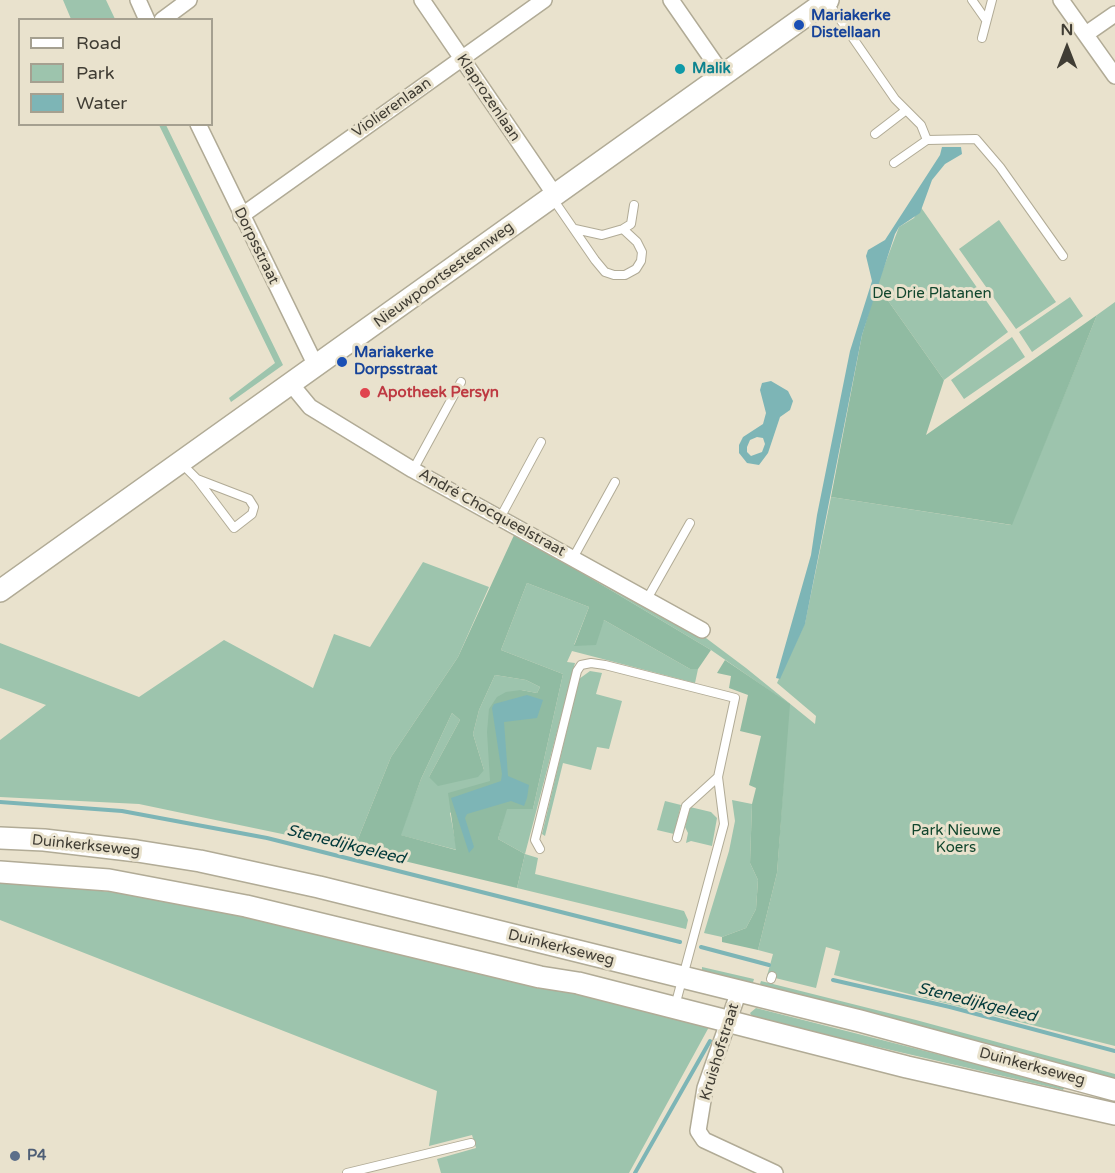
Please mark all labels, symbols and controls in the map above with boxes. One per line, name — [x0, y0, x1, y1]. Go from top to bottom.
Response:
place label: Mariakerke Distellaan — [811, 7, 891, 42]
legend — [18, 18, 213, 126]
marker: Mariakerke Distellaan — [792, 18, 806, 32]
north arrow — [1037, 18, 1097, 78]
text: N — [1061, 20, 1073, 40]
text: Road — [76, 32, 121, 54]
street label: Klaprozenlaan — [452, 51, 524, 145]
place label: Malik — [692, 60, 731, 78]
text: Park — [76, 62, 114, 84]
marker: Malik — [673, 62, 687, 76]
street label: Violierenlaan — [349, 74, 435, 142]
text: Water — [76, 92, 127, 114]
street label: Dorpsstraat — [230, 205, 282, 287]
street label: Nieuwpoortsesteenweg — [371, 218, 517, 332]
park label: De Drie Platanen — [872, 285, 992, 303]
place label: Mariakerke Dorpsstraat — [354, 344, 438, 379]
marker: Mariakerke Dorpsstraat — [335, 355, 349, 369]
place label: Apotheek Persyn — [377, 384, 499, 402]
marker: Apotheek Persyn — [358, 386, 372, 400]
street label: André Chocqueelstraat — [416, 465, 568, 561]
water label: Stenedijkgeleed — [285, 821, 407, 869]
park label: Park Nieuwe Koers — [911, 822, 1001, 857]
street label: Duinkerkseweg — [31, 831, 141, 861]
street label: Duinkerkseweg — [506, 926, 616, 970]
water label: Stenedijkgeleed — [916, 979, 1038, 1027]
street label: Kruishofstraat — [697, 1001, 743, 1103]
street label: Duinkerkseweg — [977, 1044, 1087, 1090]
place label: P4 — [27, 1147, 46, 1165]
marker: P4 — [8, 1149, 22, 1163]

